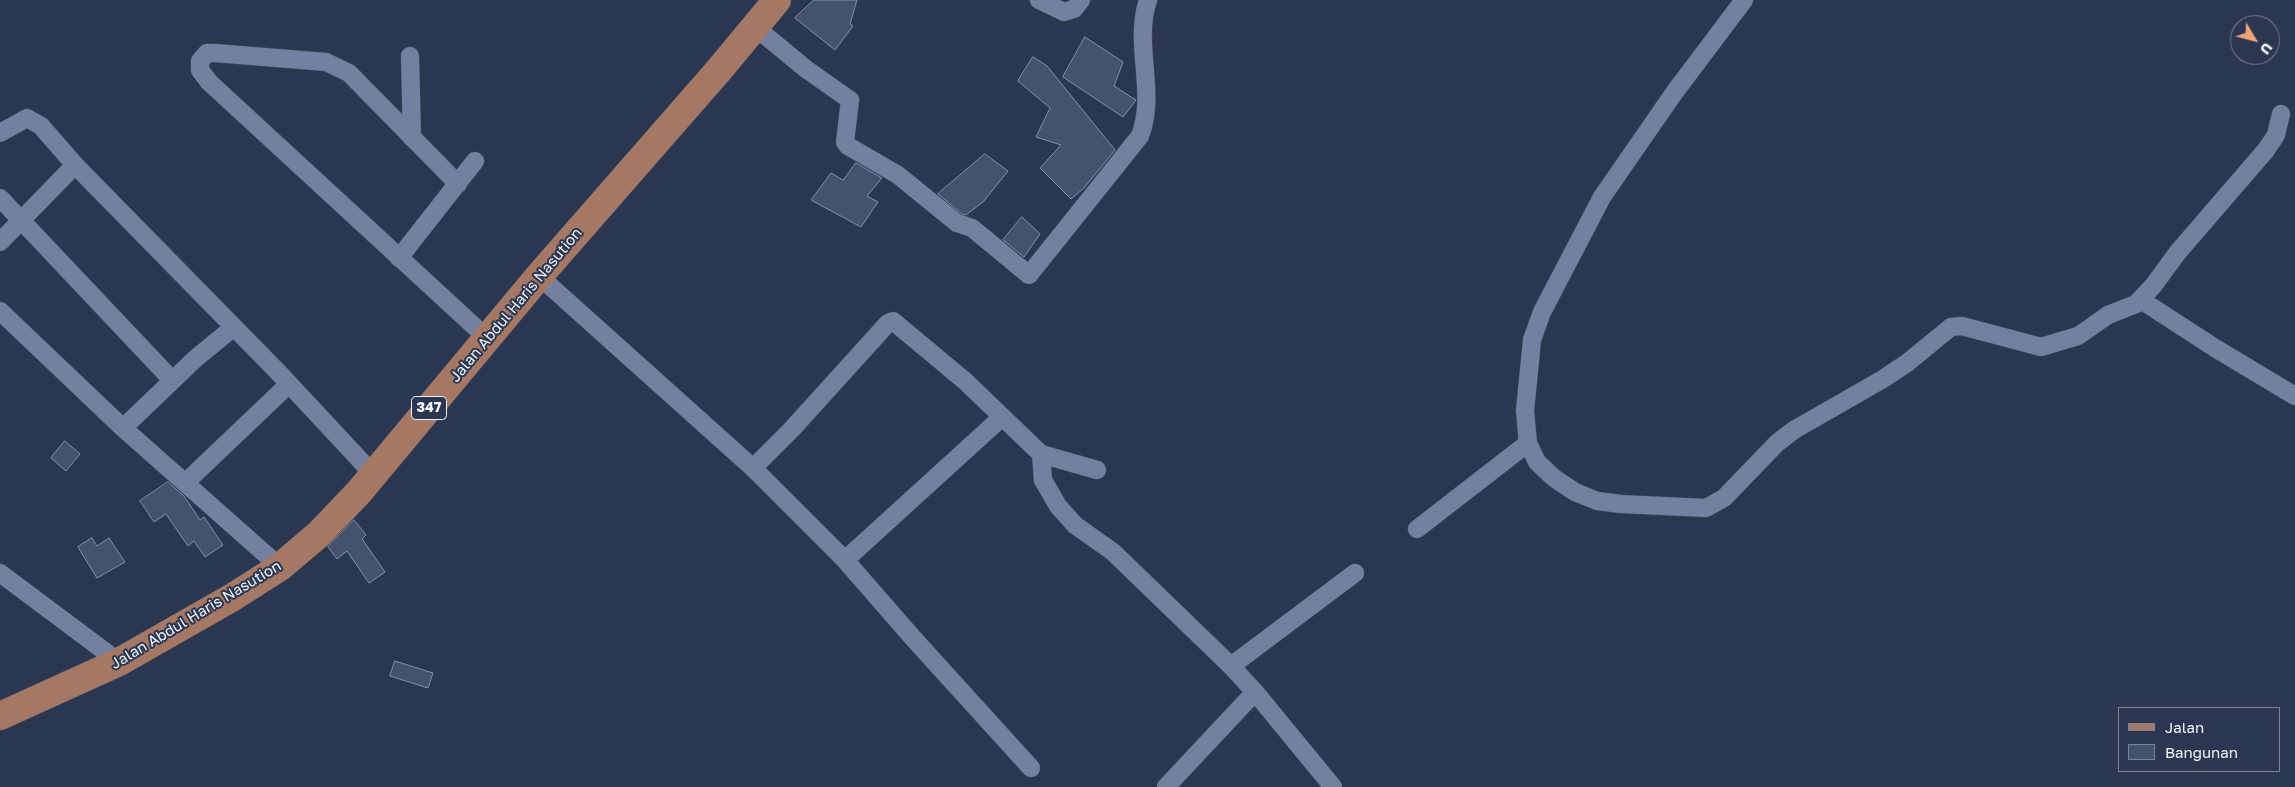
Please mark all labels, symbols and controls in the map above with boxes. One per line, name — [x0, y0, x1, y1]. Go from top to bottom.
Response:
north arrow — [2230, 15, 2280, 65]
text: U — [2257, 40, 2276, 58]
street label: Jalan Abdul Haris Nasution — [446, 224, 586, 386]
road number: 347 — [412, 396, 446, 419]
street label: Jalan Abdul Haris Nasution — [107, 557, 285, 673]
legend — [2118, 707, 2280, 772]
text: Jalan — [2165, 718, 2204, 736]
text: Bangunan — [2165, 743, 2238, 761]

